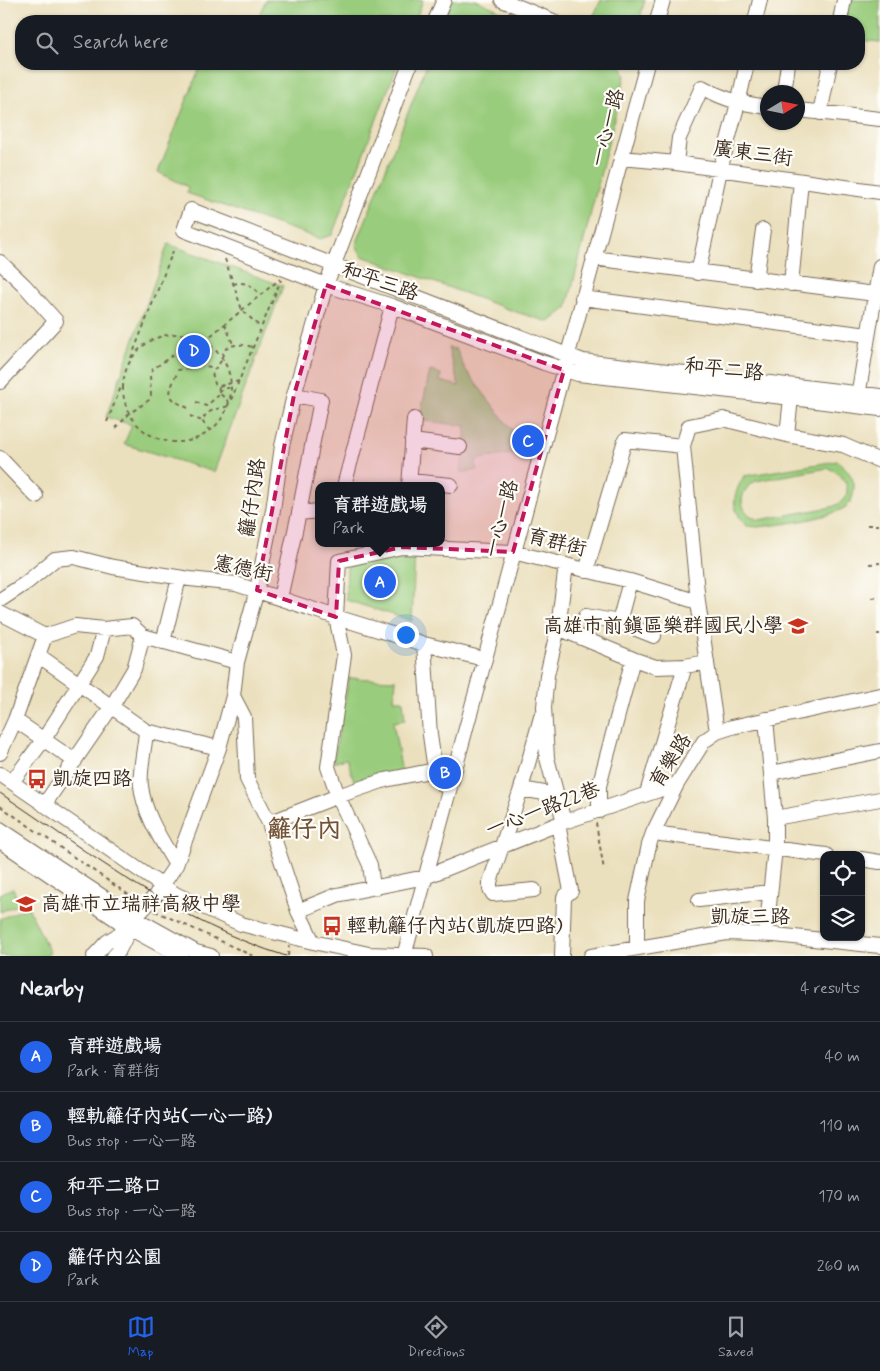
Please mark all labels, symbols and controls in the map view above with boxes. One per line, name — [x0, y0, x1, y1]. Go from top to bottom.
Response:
search box — [15, 15, 865, 70]
icon: search — [33, 29, 61, 57]
text: Search here — [73, 30, 169, 55]
street label: 一心一路 — [585, 85, 632, 170]
north arrow — [760, 85, 805, 130]
street label: 廣東三街 — [712, 135, 794, 173]
street label: 和平三路 — [338, 256, 423, 308]
pin: D — [178, 332, 210, 370]
street label: 和平二路 — [683, 352, 766, 388]
pin: C — [512, 422, 544, 460]
street label: 籬仔內路 — [233, 455, 273, 540]
street label: 一心一路 — [479, 476, 526, 561]
popup — [315, 482, 445, 547]
text: 育群遊戲場 — [332, 493, 428, 518]
text: Park — [332, 518, 364, 539]
street label: 育群街 — [525, 523, 589, 563]
street label: 憲德街 — [211, 550, 275, 588]
pin: A — [364, 563, 396, 601]
place label: 高雄市前鎮區樂群國民小學 — [543, 613, 783, 640]
school or university icon: 高雄市前鎮區樂群國民小學 — [787, 615, 809, 637]
your location — [393, 622, 419, 648]
street label: 育樂路 — [644, 728, 699, 794]
pin: B — [429, 754, 461, 792]
place label: 凱旋四路 — [52, 766, 133, 793]
bus stop icon: 凱旋四路 — [26, 768, 48, 790]
street label: 一心一路22巷 — [482, 775, 605, 844]
district label: 籬仔內 — [266, 814, 342, 847]
map controls — [820, 851, 865, 941]
button: locate — [820, 851, 865, 896]
place label: 高雄市立瑞祥高級中學 — [41, 891, 241, 918]
school or university icon: 高雄市立瑞祥高級中學 — [15, 893, 37, 915]
button: layers — [820, 896, 865, 941]
street label: 凱旋三路 — [710, 904, 791, 931]
place label: 輕軌籬仔內站(凱旋四路) — [347, 913, 563, 940]
bus stop icon: 輕軌籬仔內站(凱旋四路) — [321, 915, 343, 937]
text: Nearby — [20, 975, 84, 1003]
text: 4 results — [800, 978, 860, 999]
text: 育群遊戲場 — [67, 1034, 162, 1059]
text: A — [31, 1046, 41, 1067]
text: 40 m — [824, 1046, 860, 1067]
text: Park · 育群街 — [67, 1061, 159, 1082]
text: 輕軌籬仔內站(一心一路) — [67, 1104, 272, 1129]
text: B — [31, 1116, 41, 1137]
text: 110 m — [819, 1116, 860, 1137]
text: Bus stop · 一心一路 — [67, 1131, 196, 1152]
text: 和平二路口 — [67, 1174, 162, 1199]
text: C — [30, 1186, 42, 1207]
text: 170 m — [818, 1186, 860, 1207]
text: Bus stop · 一心一路 — [67, 1201, 196, 1222]
text: 籬仔內公園 — [67, 1245, 162, 1270]
text: D — [30, 1256, 42, 1277]
text: 260 m — [817, 1256, 860, 1277]
text: Park — [67, 1270, 99, 1291]
tab: Map — [127, 1313, 155, 1361]
tab: Directions — [408, 1313, 465, 1361]
tab: Saved — [718, 1313, 753, 1361]

